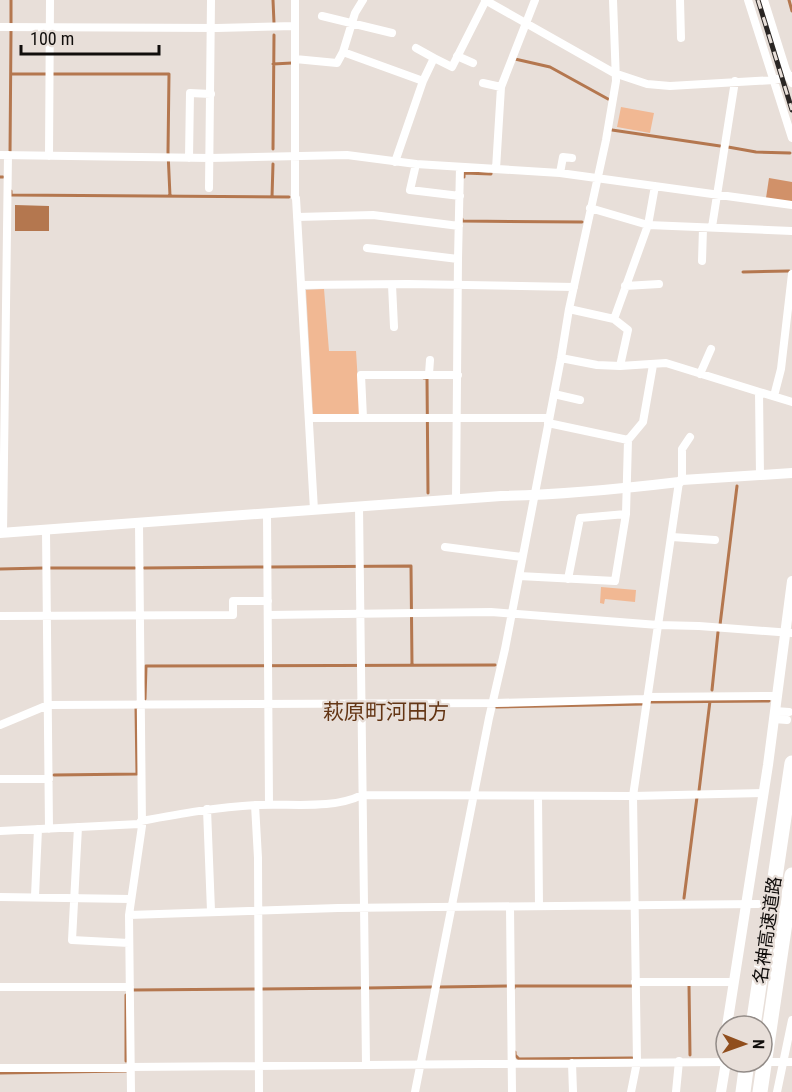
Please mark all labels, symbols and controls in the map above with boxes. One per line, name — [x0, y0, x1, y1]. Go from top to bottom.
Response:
scale bar — [21, 18, 159, 56]
text: 100 m — [30, 28, 74, 49]
district label: 萩原町河田方 — [323, 700, 449, 724]
street label: 名神高速道路 — [749, 875, 785, 985]
north arrow — [714, 1014, 774, 1074]
text: N — [749, 1039, 768, 1049]

